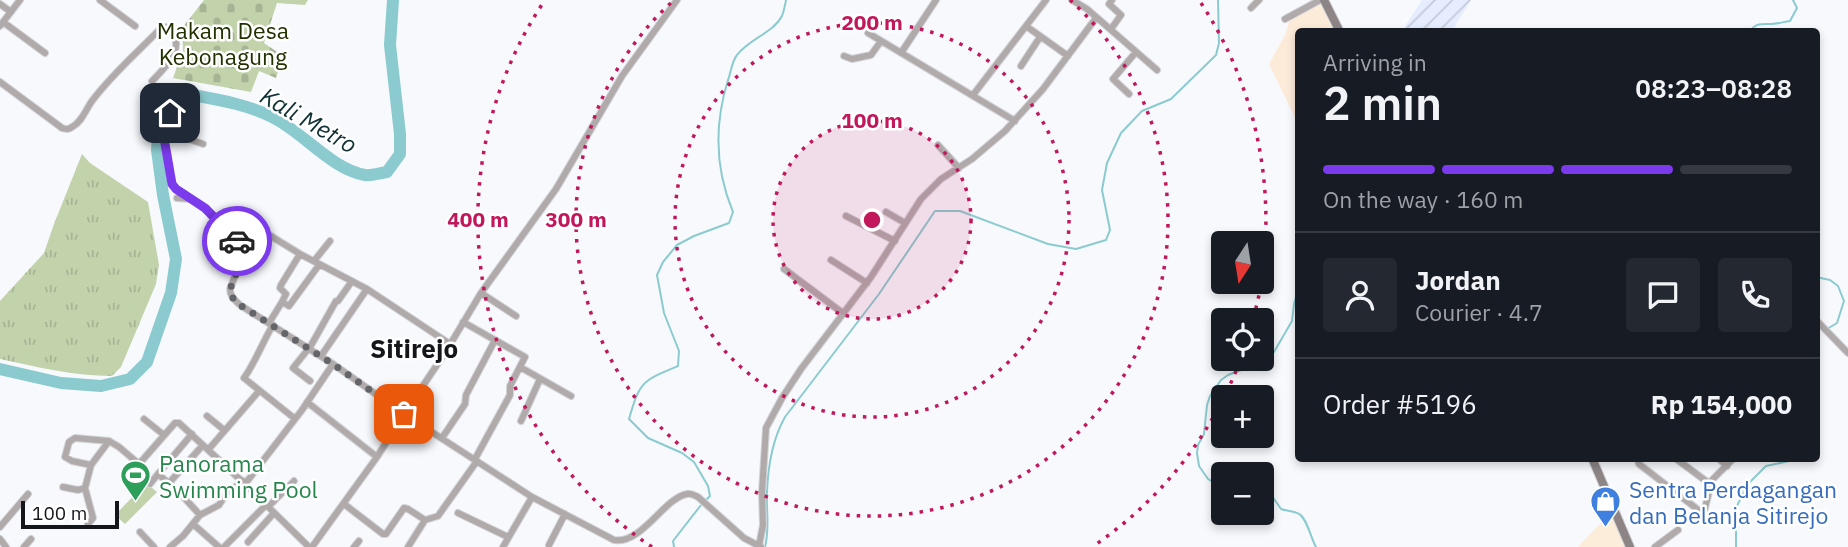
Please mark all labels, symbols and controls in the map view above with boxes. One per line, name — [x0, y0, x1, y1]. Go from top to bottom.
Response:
text: 200 m — [841, 8, 903, 36]
park label: Makam Desa Kebonagung — [157, 15, 289, 71]
text: Arriving in — [1323, 47, 1427, 77]
text: 08:23–08:28 — [1635, 71, 1792, 105]
text: 2 min — [1323, 73, 1442, 133]
water label: Kali Metro — [255, 79, 363, 161]
pin — [140, 83, 200, 143]
icon: home — [151, 94, 189, 132]
text: 100 m — [841, 106, 903, 134]
text: On the way · 160 m — [1323, 184, 1523, 214]
text: 400 m — [447, 205, 509, 233]
text: 300 m — [545, 205, 607, 233]
courier — [202, 206, 272, 276]
centre of rings — [860, 208, 884, 232]
icon: car — [218, 222, 256, 260]
north arrow — [1211, 231, 1274, 294]
map controls — [1211, 231, 1274, 525]
button: person — [1323, 258, 1397, 332]
button: chat — [1626, 258, 1700, 332]
button: phone — [1718, 258, 1792, 332]
text: Jordan — [1415, 263, 1501, 297]
text: Courier · 4.7 — [1415, 297, 1543, 327]
button: locate — [1211, 308, 1274, 371]
district label: Sitirejo — [370, 331, 458, 365]
pin — [374, 384, 434, 444]
button: + — [1211, 385, 1274, 448]
text: Order #5196 — [1323, 387, 1477, 421]
text: Rp 154,000 — [1651, 387, 1792, 421]
icon: bag — [385, 395, 423, 433]
place label: Panorama Swimming Pool — [159, 448, 318, 504]
sports icon: Panorama Swimming Pool — [119, 459, 153, 503]
button: − — [1211, 462, 1274, 525]
place label: Sentra Perdagangan dan Belanja Sitirejo — [1629, 474, 1837, 530]
shop icon: Sentra Perdagangan dan Belanja Sitirejo — [1589, 485, 1623, 529]
scale bar — [21, 498, 119, 530]
text: 100 m — [32, 501, 87, 525]

